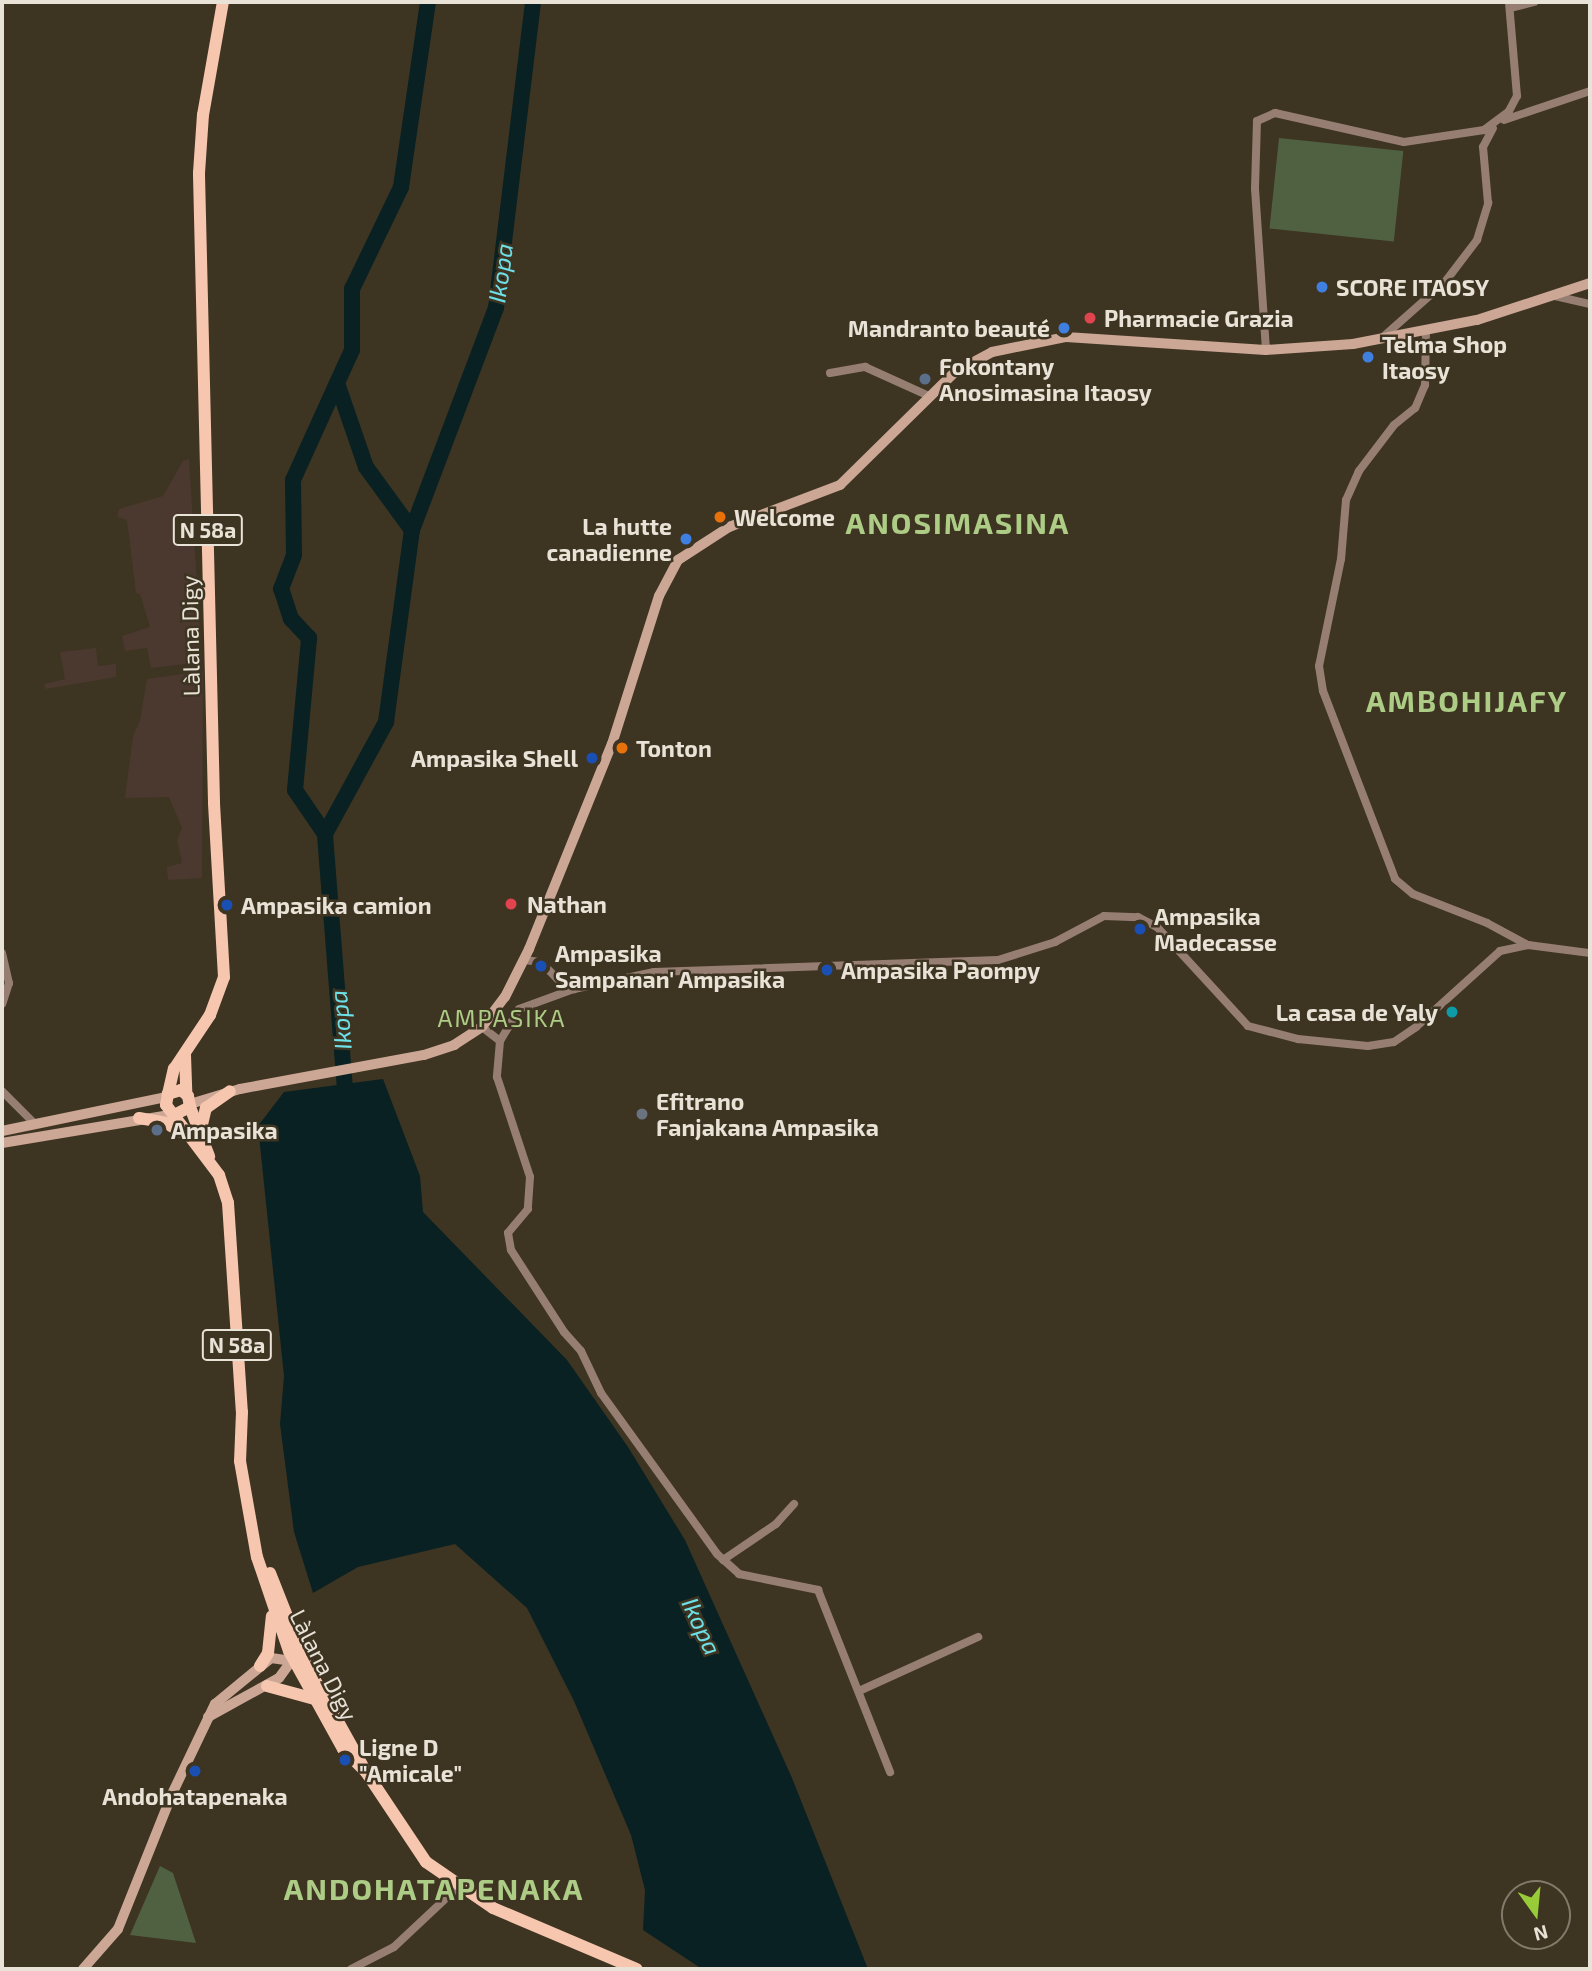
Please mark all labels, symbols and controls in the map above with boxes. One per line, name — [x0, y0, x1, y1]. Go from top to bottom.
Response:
water label: Ikopa — [482, 241, 518, 305]
place label: SCORE ITAOSY — [1336, 273, 1489, 301]
marker: SCORE ITAOSY — [1314, 279, 1330, 295]
place label: Pharmacie Grazia — [1104, 304, 1294, 332]
marker: Pharmacie Grazia — [1082, 310, 1098, 326]
place label: Mandranto beauté — [848, 314, 1050, 342]
marker: Mandranto beauté — [1056, 320, 1072, 336]
place label: Telma Shop Itaosy — [1382, 330, 1507, 384]
marker: Telma Shop Itaosy — [1360, 349, 1376, 365]
place label: Fokontany Anosimasina Itaosy — [939, 352, 1152, 406]
marker: Fokontany Anosimasina Itaosy — [917, 371, 933, 387]
place label: Welcome — [734, 503, 835, 531]
district label: ANOSIMASINA — [847, 504, 1069, 540]
marker: Welcome — [712, 509, 728, 525]
road number: N 58a — [171, 512, 245, 548]
place label: La hutte canadienne — [547, 512, 672, 566]
marker: La hutte canadienne — [678, 531, 694, 547]
street label: Làlana Digy — [175, 575, 205, 697]
district label: AMBOHIJAFY — [1367, 682, 1567, 718]
place label: Tonton — [636, 734, 712, 762]
marker: Tonton — [614, 740, 630, 756]
place label: Ampasika Shell — [411, 744, 578, 772]
marker: Ampasika Shell — [584, 750, 600, 766]
place label: Nathan — [527, 890, 607, 918]
place label: Ampasika camion — [241, 891, 432, 919]
marker: Nathan — [501, 894, 521, 914]
marker: Ampasika camion — [219, 897, 235, 913]
place label: Ampasika Madecasse — [1154, 902, 1277, 956]
marker: Ampasika Madecasse — [1132, 921, 1148, 937]
place label: Ampasika Sampanan' Ampasika — [555, 939, 786, 993]
place label: Ampasika Paompy — [841, 956, 1040, 984]
marker: Ampasika Sampanan' Ampasika — [533, 958, 549, 974]
marker: Ampasika Paompy — [819, 962, 835, 978]
water label: Ikopa — [323, 989, 357, 1051]
place label: La casa de Yaly — [1275, 998, 1438, 1026]
district label: AMPASIKA — [438, 1004, 566, 1032]
marker: La casa de Yaly — [1444, 1004, 1460, 1020]
place label: Efitrano Fanjakana Ampasika — [656, 1087, 879, 1141]
marker: Efitrano Fanjakana Ampasika — [634, 1106, 650, 1122]
place label: Ampasika — [171, 1116, 278, 1144]
marker: Ampasika — [149, 1122, 165, 1138]
road number: N 58a — [200, 1328, 274, 1362]
water label: Ikopa — [676, 1593, 728, 1659]
street label: Làlana Digy — [284, 1605, 364, 1725]
place label: Ligne D "Amicale" — [359, 1733, 462, 1787]
marker: Ligne D "Amicale" — [337, 1752, 353, 1768]
marker: Andohatapenaka — [187, 1763, 203, 1779]
place label: Andohatapenaka — [102, 1782, 288, 1810]
district label: ANDOHATAPENAKA — [285, 1870, 583, 1906]
north arrow — [1501, 1880, 1571, 1950]
text: N — [1531, 1921, 1551, 1947]

